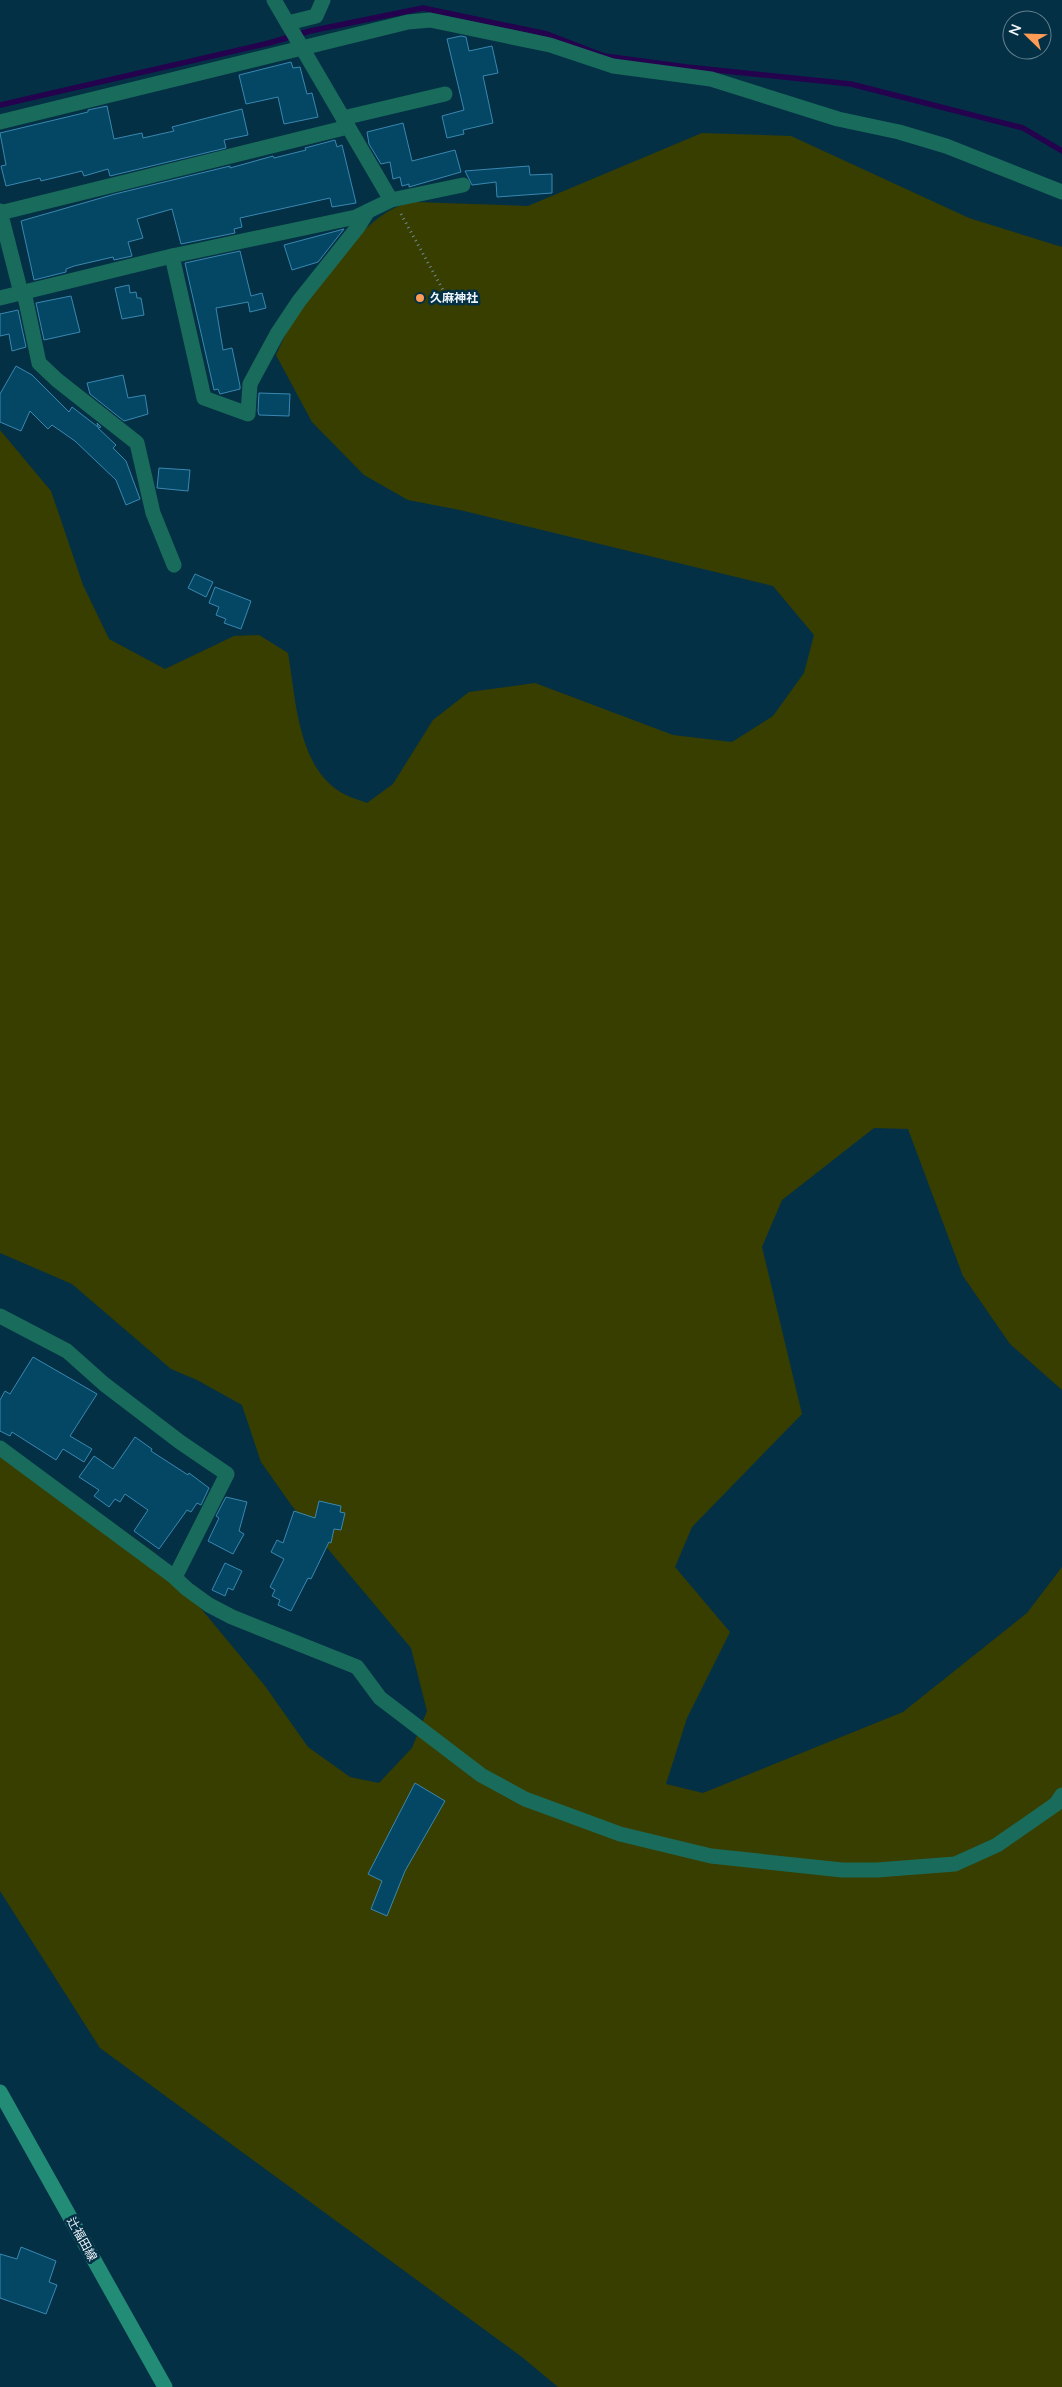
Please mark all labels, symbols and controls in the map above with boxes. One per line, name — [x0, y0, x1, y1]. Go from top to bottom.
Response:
north arrow — [1002, 10, 1052, 60]
text: N — [1005, 21, 1025, 38]
place label: 久麻神社 — [430, 290, 478, 305]
marker: 久麻神社 — [414, 292, 426, 304]
street label: 辻福田線 — [64, 2214, 101, 2263]

